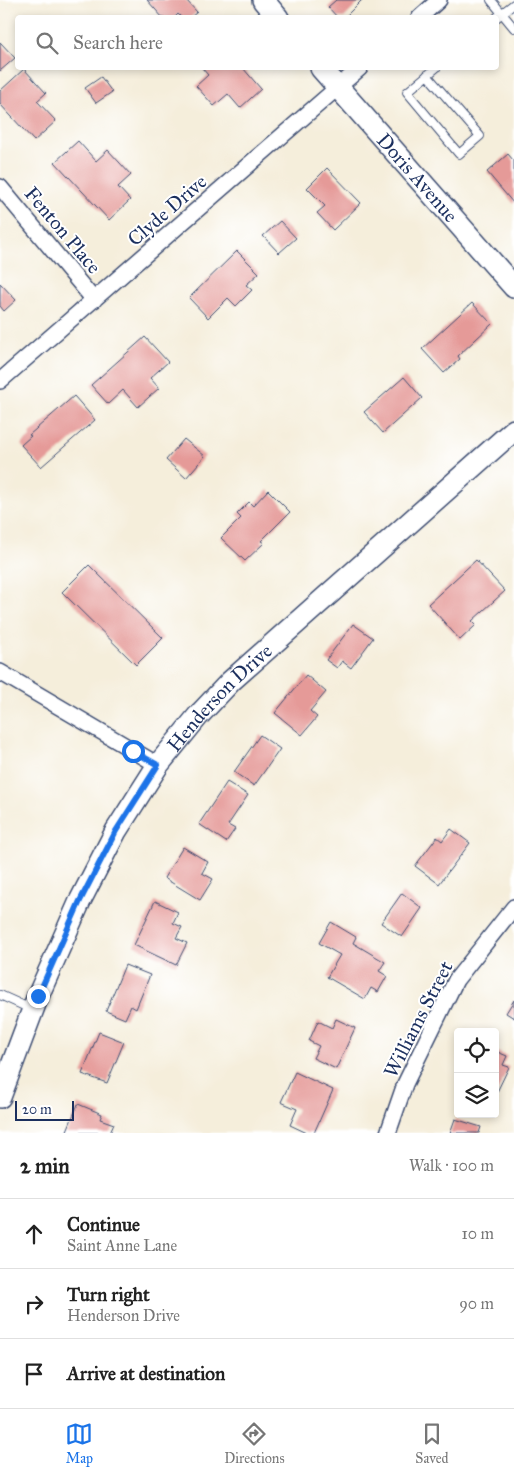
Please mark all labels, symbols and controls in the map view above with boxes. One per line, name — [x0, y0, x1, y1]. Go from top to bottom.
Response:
search box — [15, 15, 499, 70]
icon: search — [33, 29, 61, 57]
text: Search here — [73, 31, 163, 54]
street label: Doris Avenue — [372, 128, 463, 227]
street label: Clyde Drive — [123, 169, 211, 251]
street label: Fenton Place — [20, 182, 106, 278]
street label: Henderson Drive — [162, 639, 277, 757]
route start — [122, 740, 145, 763]
street label: Williams Street — [378, 957, 458, 1081]
route end — [27, 985, 50, 1008]
map controls — [454, 1028, 499, 1118]
button: locate — [454, 1028, 499, 1073]
button: layers — [454, 1073, 499, 1118]
scale bar — [15, 1098, 74, 1121]
text: 20 m — [22, 1101, 52, 1118]
text: 2 min — [20, 1153, 70, 1179]
text: Walk · 100 m — [409, 1156, 494, 1175]
text: Continue — [67, 1213, 140, 1236]
icon: ahead — [20, 1220, 48, 1248]
text: 10 m — [462, 1224, 494, 1243]
text: Saint Anne Lane — [67, 1236, 177, 1255]
text: Turn right — [67, 1283, 150, 1306]
icon: right — [20, 1290, 48, 1318]
text: 90 m — [459, 1294, 494, 1313]
text: Henderson Drive — [67, 1306, 180, 1325]
icon: arrive — [20, 1360, 48, 1388]
text: Arrive at destination — [67, 1362, 225, 1385]
tab: Map — [65, 1420, 93, 1467]
tab: Directions — [224, 1420, 285, 1467]
tab: Saved — [415, 1420, 449, 1467]

